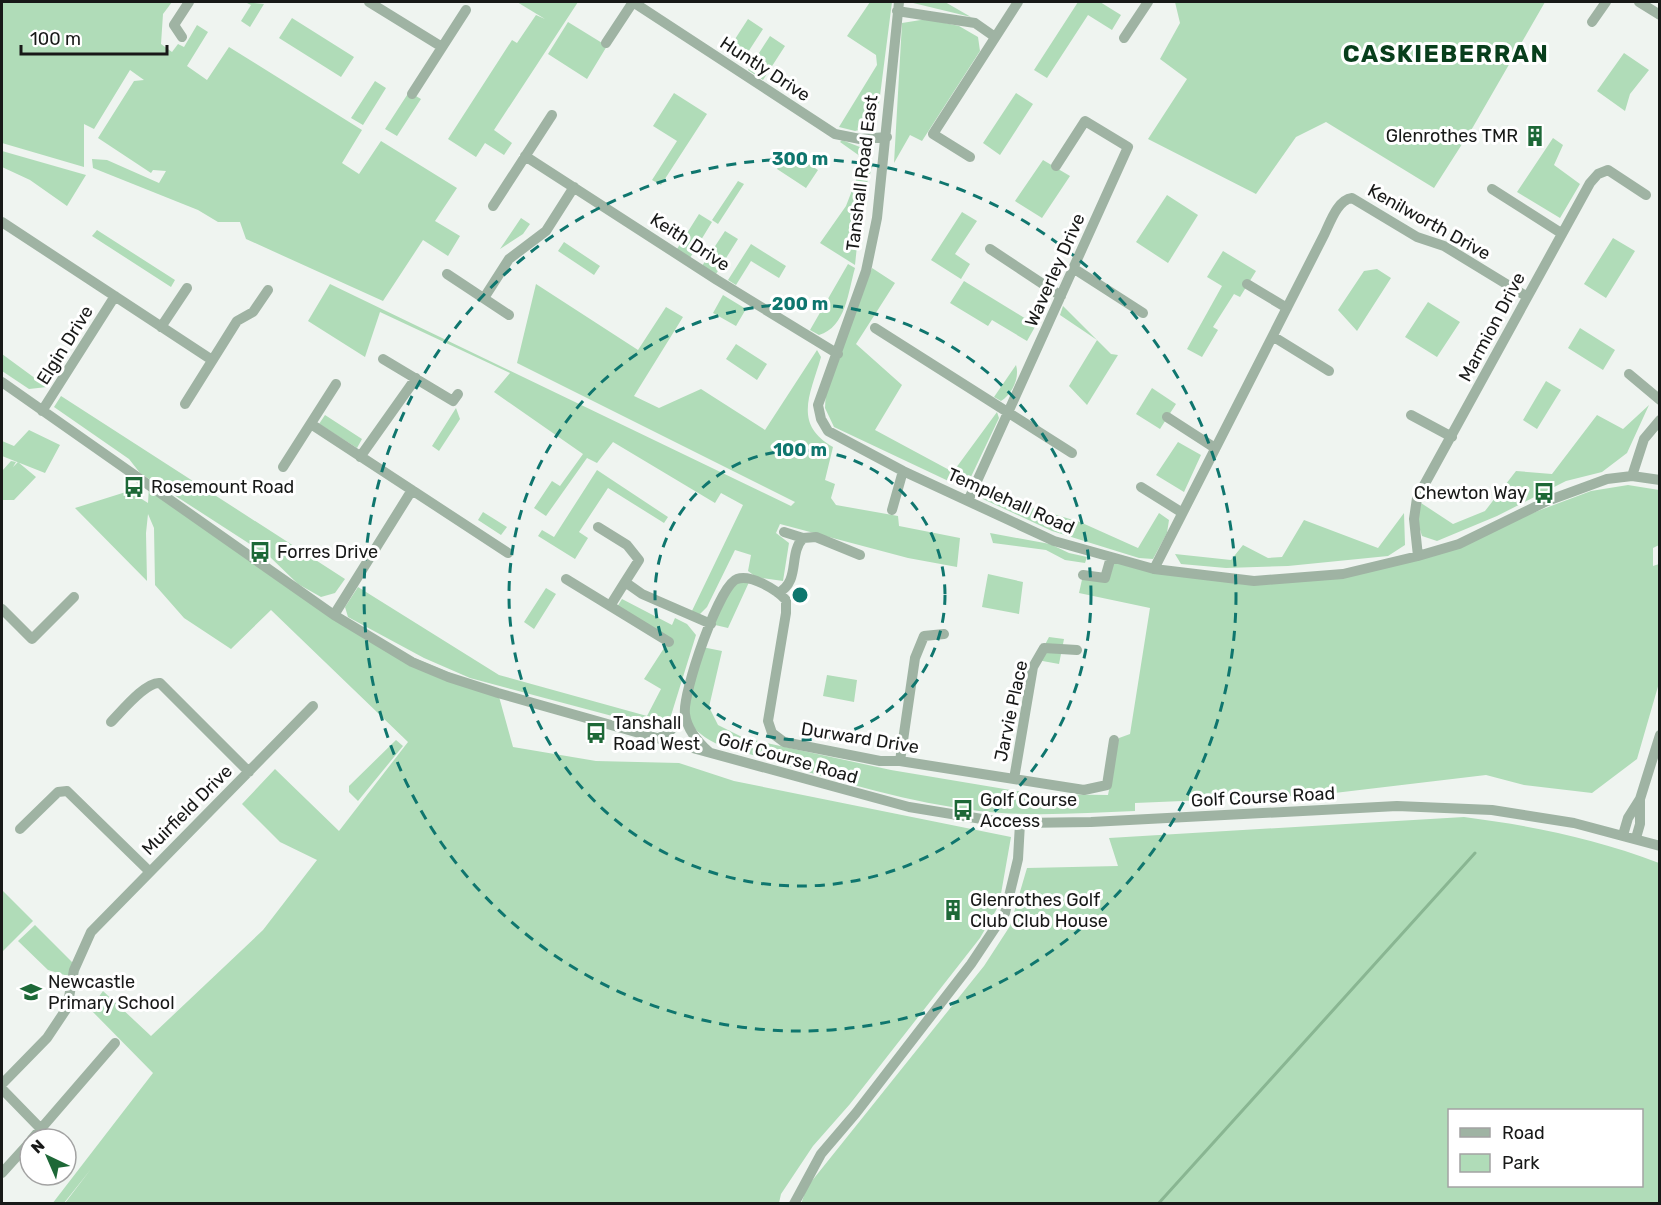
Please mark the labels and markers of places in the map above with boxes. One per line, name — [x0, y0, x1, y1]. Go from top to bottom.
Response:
building icon: Glenrothes TMR — [1523, 124, 1547, 148]
place label: Glenrothes TMR — [1386, 125, 1518, 147]
bus stop icon: Rosemount Road — [122, 475, 146, 499]
place label: Rosemount Road — [151, 476, 294, 498]
bus stop icon: Chewton Way — [1532, 481, 1556, 505]
place label: Chewton Way — [1414, 482, 1527, 504]
bus stop icon: Forres Drive — [248, 540, 272, 564]
place label: Forres Drive — [277, 541, 378, 563]
centre of rings — [790, 585, 810, 605]
place label: Tanshall Road West — [613, 712, 700, 755]
bus stop icon: Tanshall Road West — [584, 721, 608, 745]
place label: Golf Course Access — [980, 789, 1077, 832]
bus stop icon: Golf Course Access — [951, 798, 975, 822]
place label: Glenrothes Golf Club Club House — [970, 889, 1108, 932]
building icon: Glenrothes Golf Club Club House — [941, 898, 965, 922]
place label: Newcastle Primary School — [48, 971, 175, 1014]
school or university icon: Newcastle Primary School — [19, 980, 43, 1004]

